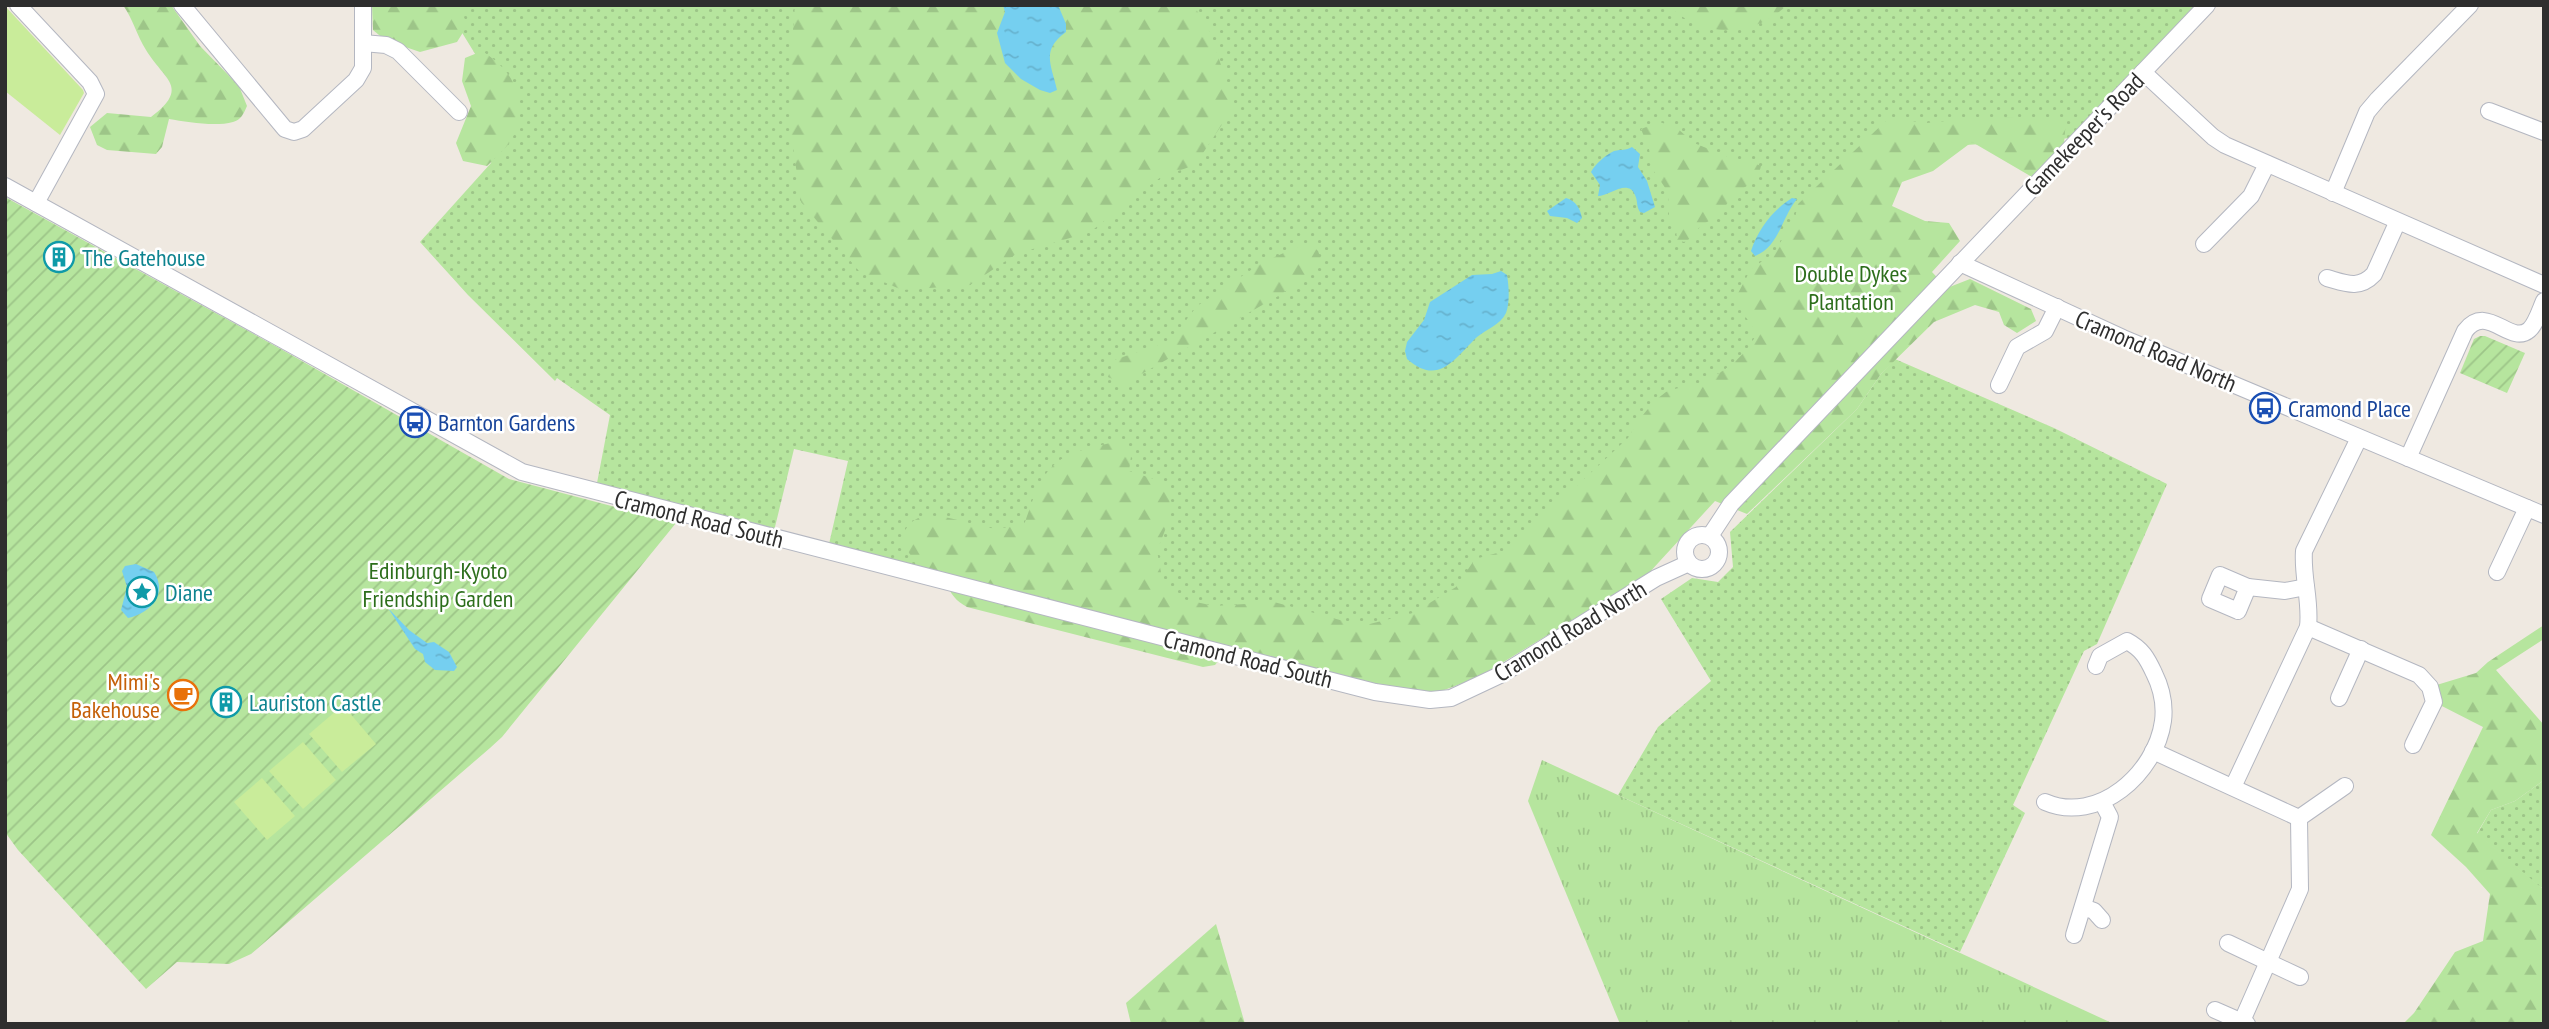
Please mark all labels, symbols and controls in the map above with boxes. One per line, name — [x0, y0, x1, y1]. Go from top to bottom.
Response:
street label: Gamekeeper's Road — [2017, 66, 2151, 202]
building icon: The Gatehouse — [42, 240, 76, 274]
place label: The Gatehouse — [82, 242, 205, 273]
park label: Double Dykes Plantation — [1795, 258, 1907, 317]
street label: Cramond Road North — [2071, 303, 2241, 399]
bus stop icon: Cramond Place — [2248, 391, 2282, 425]
place label: Cramond Place — [2288, 393, 2411, 424]
bus stop icon: Barnton Gardens — [398, 405, 432, 439]
place label: Barnton Gardens — [438, 407, 575, 438]
street label: Cramond Road South — [611, 483, 787, 555]
park label: Edinburgh-Kyoto Friendship Garden — [363, 555, 513, 614]
street label: Cramond Road North — [1488, 573, 1652, 689]
place icon: Diane — [125, 575, 159, 609]
place label: Diane — [165, 577, 213, 608]
street label: Cramond Road South — [1160, 623, 1336, 695]
place label: Mimi's Bakehouse — [71, 666, 160, 725]
cafe icon: Mimi's Bakehouse — [166, 678, 200, 712]
building icon: Lauriston Castle — [209, 685, 243, 719]
place label: Lauriston Castle — [249, 687, 381, 718]

